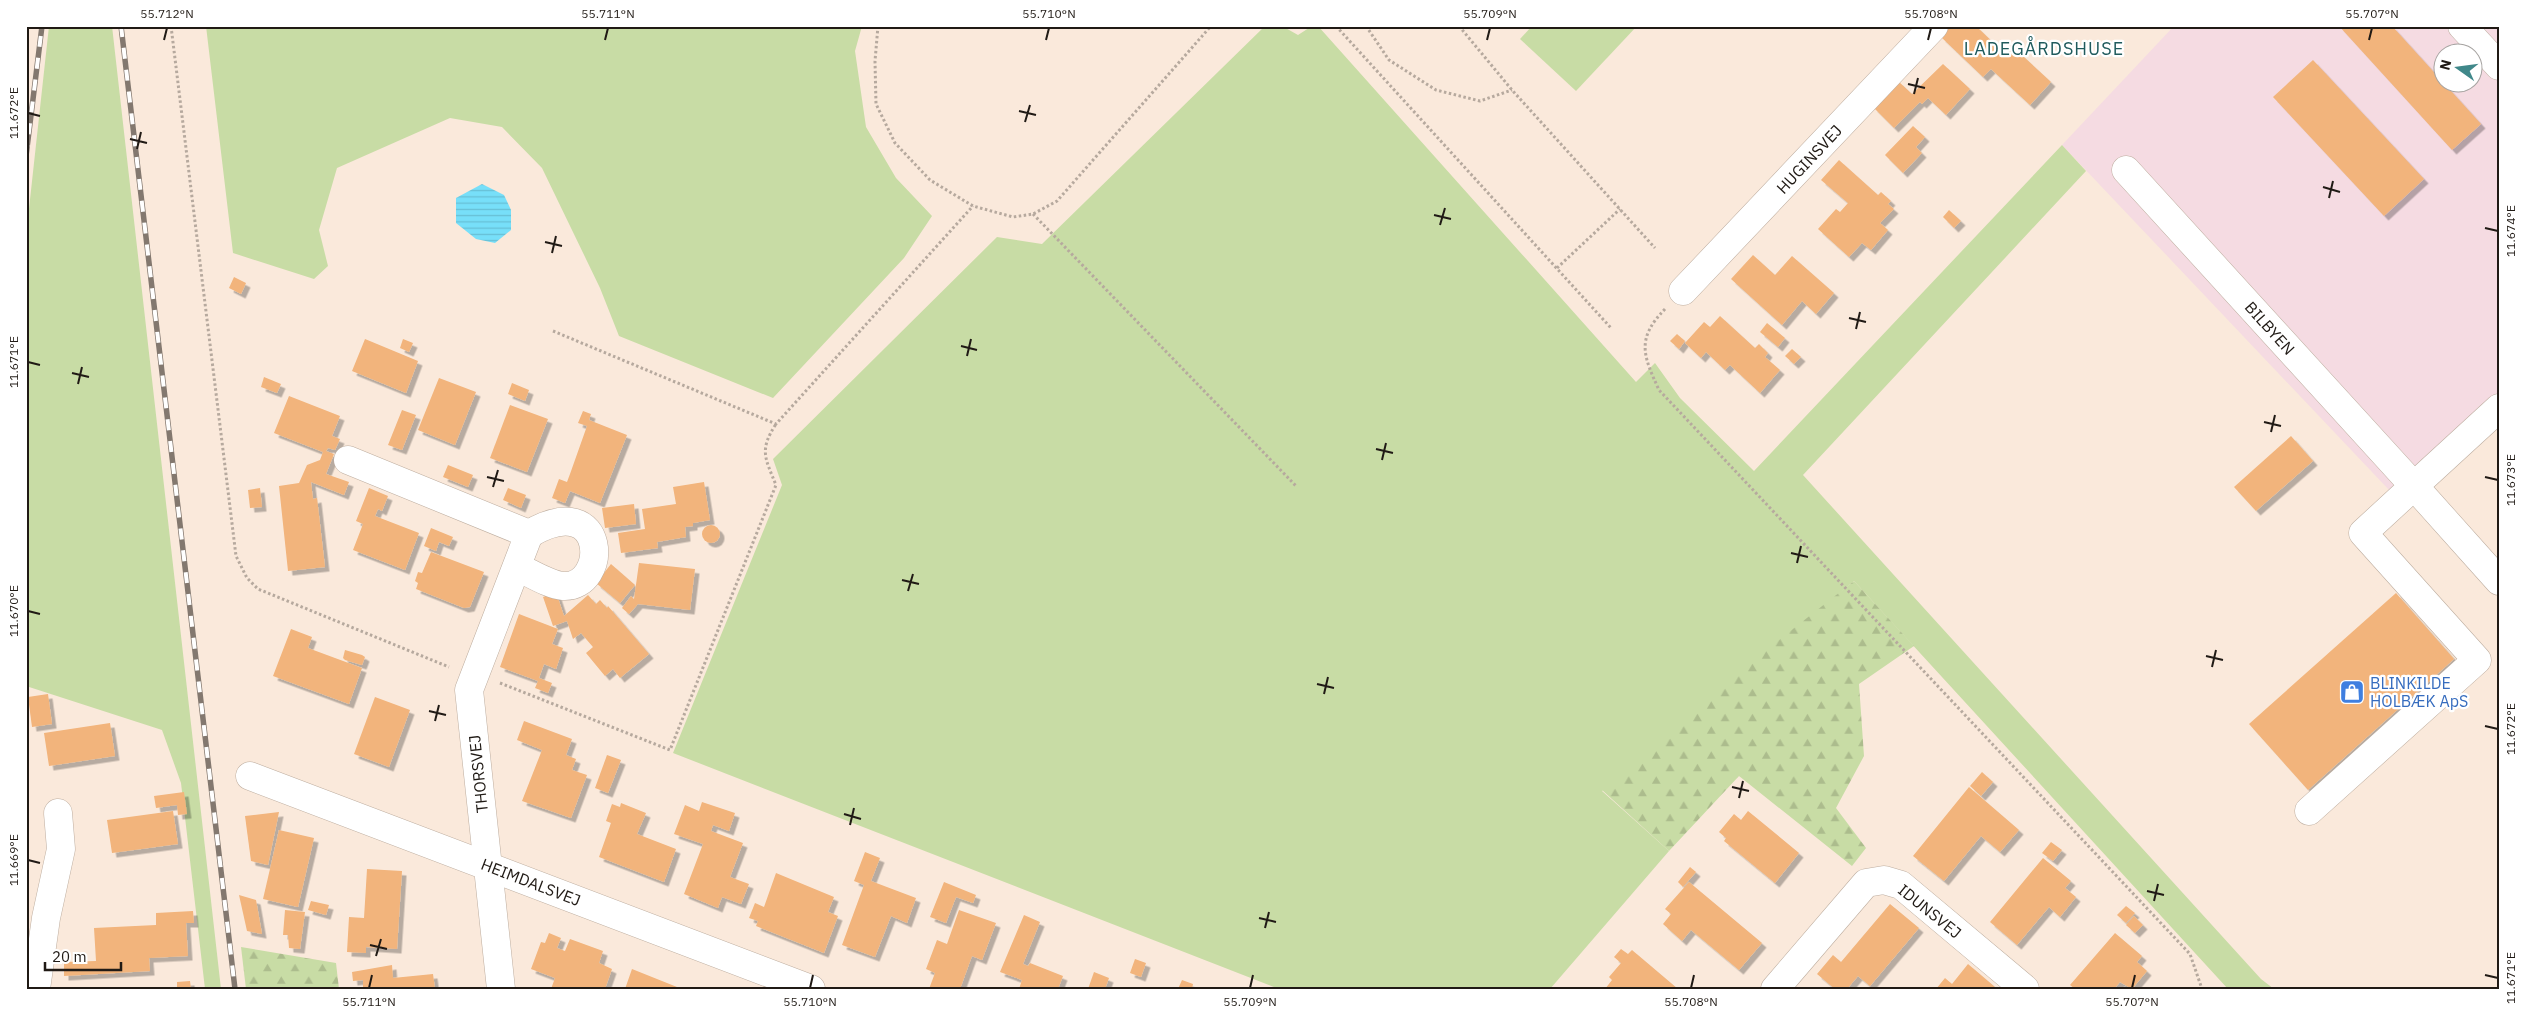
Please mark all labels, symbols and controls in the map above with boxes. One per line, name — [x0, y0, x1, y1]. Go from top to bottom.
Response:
text: 55.712°N — [140, 6, 194, 21]
text: 55.711°N — [581, 6, 635, 21]
text: 55.710°N — [1022, 6, 1076, 21]
text: 55.709°N — [1463, 6, 1517, 21]
text: 55.708°N — [1904, 6, 1958, 21]
text: 55.707°N — [2345, 6, 2399, 21]
district label: LADEGÅRDSHUSE — [1964, 36, 2124, 60]
north arrow — [2432, 42, 2482, 92]
text: N — [2435, 58, 2455, 72]
text: 11.672°E — [6, 87, 21, 139]
street label: HUGINSVEJ — [1772, 120, 1846, 198]
text: 11.674°E — [2503, 205, 2518, 257]
street label: BILBYEN — [2241, 297, 2299, 359]
text: 11.671°E — [6, 336, 21, 388]
text: 11.673°E — [2503, 454, 2518, 506]
text: 11.670°E — [6, 585, 21, 637]
place label: BLINKILDE HOLBÆK ApS — [2370, 673, 2468, 711]
shop icon: BLINKILDE HOLBÆK ApS — [2339, 679, 2365, 705]
text: 11.672°E — [2503, 703, 2518, 755]
street label: THORSVEJ — [464, 734, 492, 814]
text: 11.669°E — [6, 834, 21, 886]
street label: HEIMDALSVEJ — [478, 854, 584, 910]
street label: IDUNSVEJ — [1894, 879, 1966, 943]
scale bar — [45, 940, 121, 972]
text: 20 m — [52, 947, 87, 966]
text: 11.671°E — [2503, 952, 2518, 1004]
text: 55.711°N — [342, 994, 396, 1009]
text: 55.710°N — [783, 994, 837, 1009]
text: 55.709°N — [1223, 994, 1277, 1009]
text: 55.708°N — [1664, 994, 1718, 1009]
text: 55.707°N — [2105, 994, 2159, 1009]

